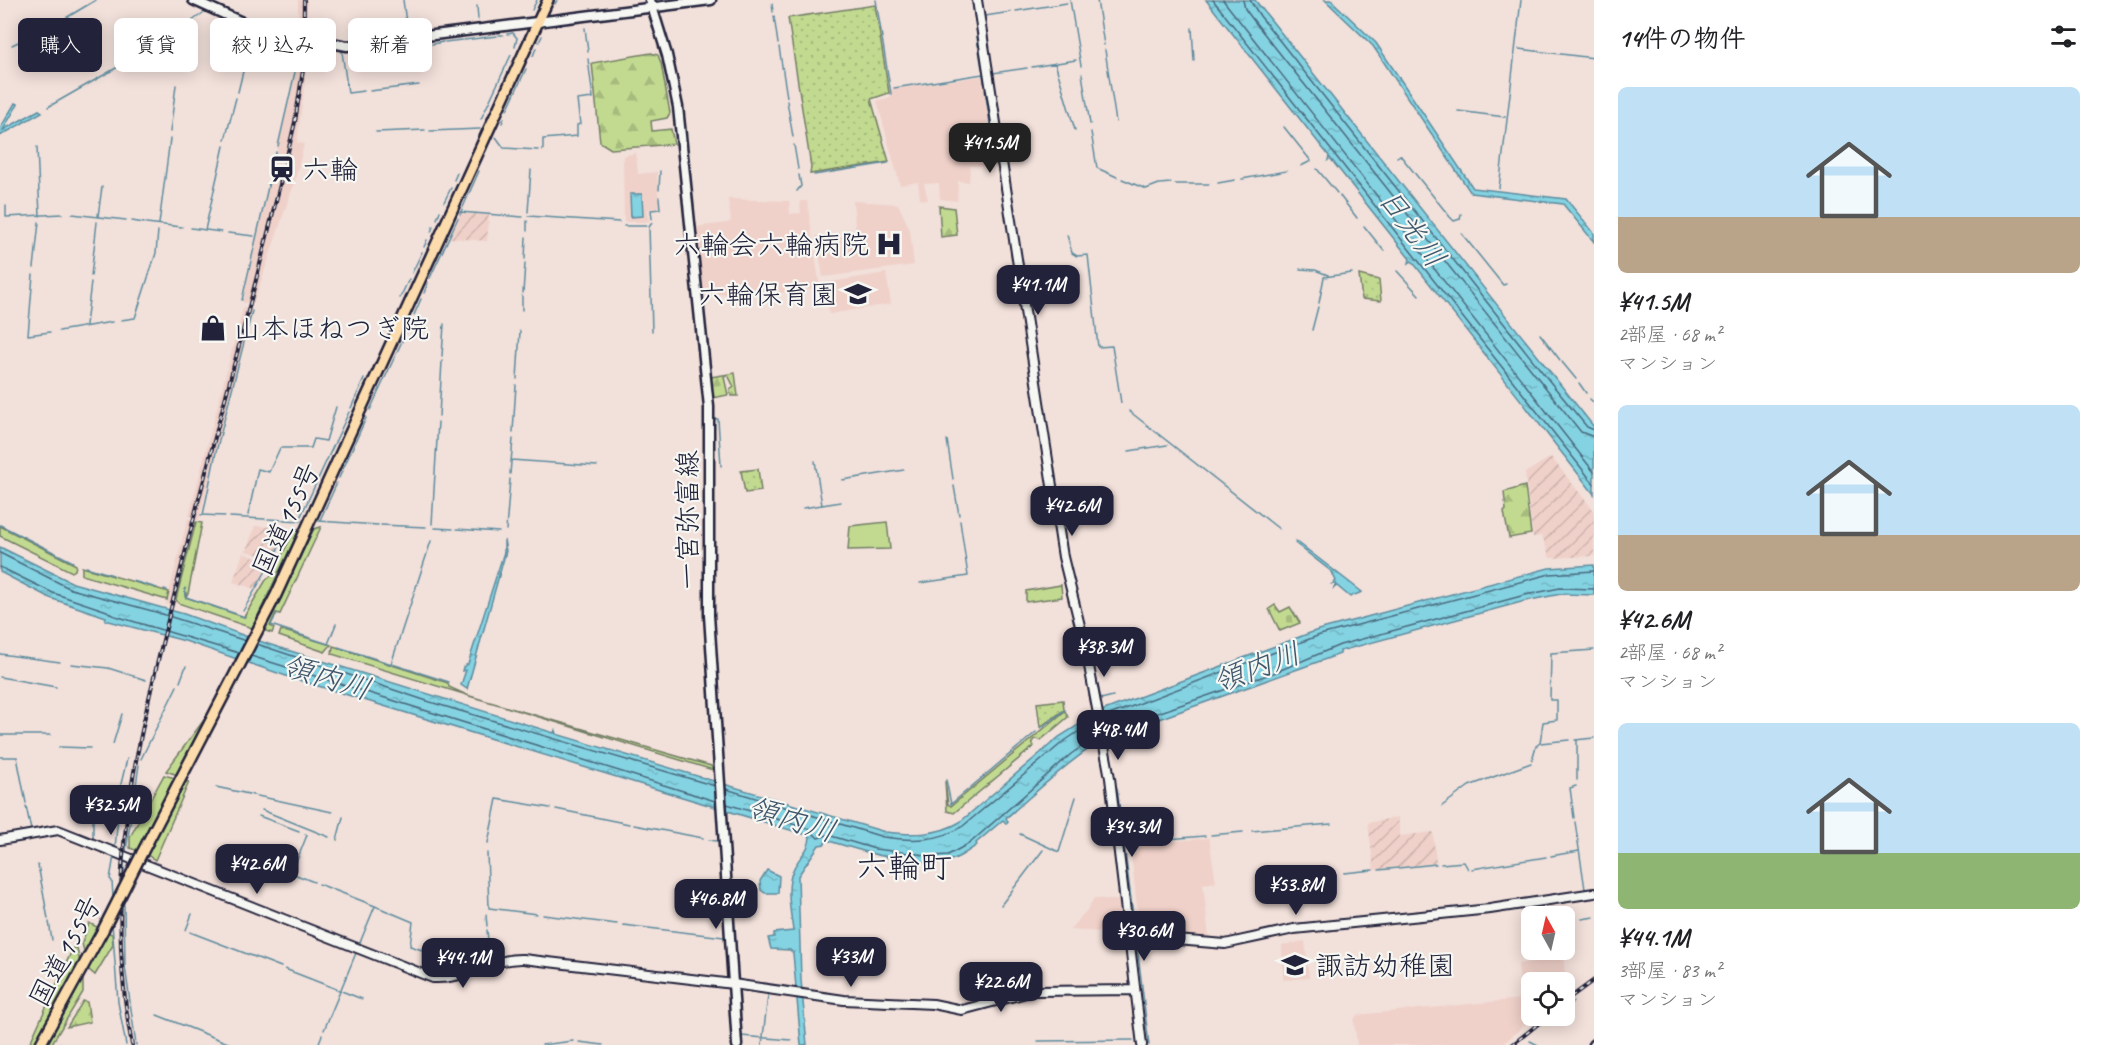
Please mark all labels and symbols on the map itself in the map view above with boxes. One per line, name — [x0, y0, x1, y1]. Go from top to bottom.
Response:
pin: ¥41.5M — [941, 123, 1039, 174]
place label: 六輪 — [302, 152, 358, 187]
station icon: 六輪 — [267, 154, 297, 184]
water label: 日光川 — [1370, 181, 1454, 275]
place label: 六輪会六輪病院 — [673, 227, 869, 262]
hospital icon: 六輪会六輪病院 — [874, 229, 904, 259]
pin: ¥41.1M — [989, 265, 1087, 316]
place label: 六輪保育園 — [698, 277, 838, 312]
school or university icon: 六輪保育園 — [843, 279, 873, 309]
place label: 山本ほねつぎ院 — [233, 311, 429, 346]
shop icon: 山本ほねつぎ院 — [198, 313, 228, 343]
street label: 一宮弥富線 — [670, 450, 705, 590]
street label: 国道155号 — [244, 456, 328, 582]
pin: ¥42.6M — [1023, 486, 1121, 537]
pin: ¥38.3M — [1055, 627, 1153, 678]
water label: 領内川 — [1208, 634, 1306, 700]
water label: 領内川 — [278, 646, 376, 708]
pin: ¥48.4M — [1069, 710, 1167, 761]
pin: ¥32.5M — [62, 785, 160, 836]
water label: 領内川 — [743, 788, 841, 850]
pin: ¥34.3M — [1083, 807, 1181, 858]
pin: ¥42.6M — [208, 844, 306, 895]
district label: 六輪町 — [856, 846, 952, 887]
pin: ¥53.8M — [1247, 865, 1345, 916]
pin: ¥46.8M — [667, 879, 765, 930]
street label: 国道155号 — [21, 889, 109, 1013]
north arrow — [1521, 906, 1575, 960]
pin: ¥30.6M — [1095, 911, 1193, 962]
pin: ¥33M — [815, 937, 887, 988]
pin: ¥44.1M — [414, 938, 512, 989]
place label: 諏訪幼稚園 — [1315, 948, 1455, 983]
school or university icon: 諏訪幼稚園 — [1280, 950, 1310, 980]
pin: ¥22.6M — [952, 962, 1050, 1013]

